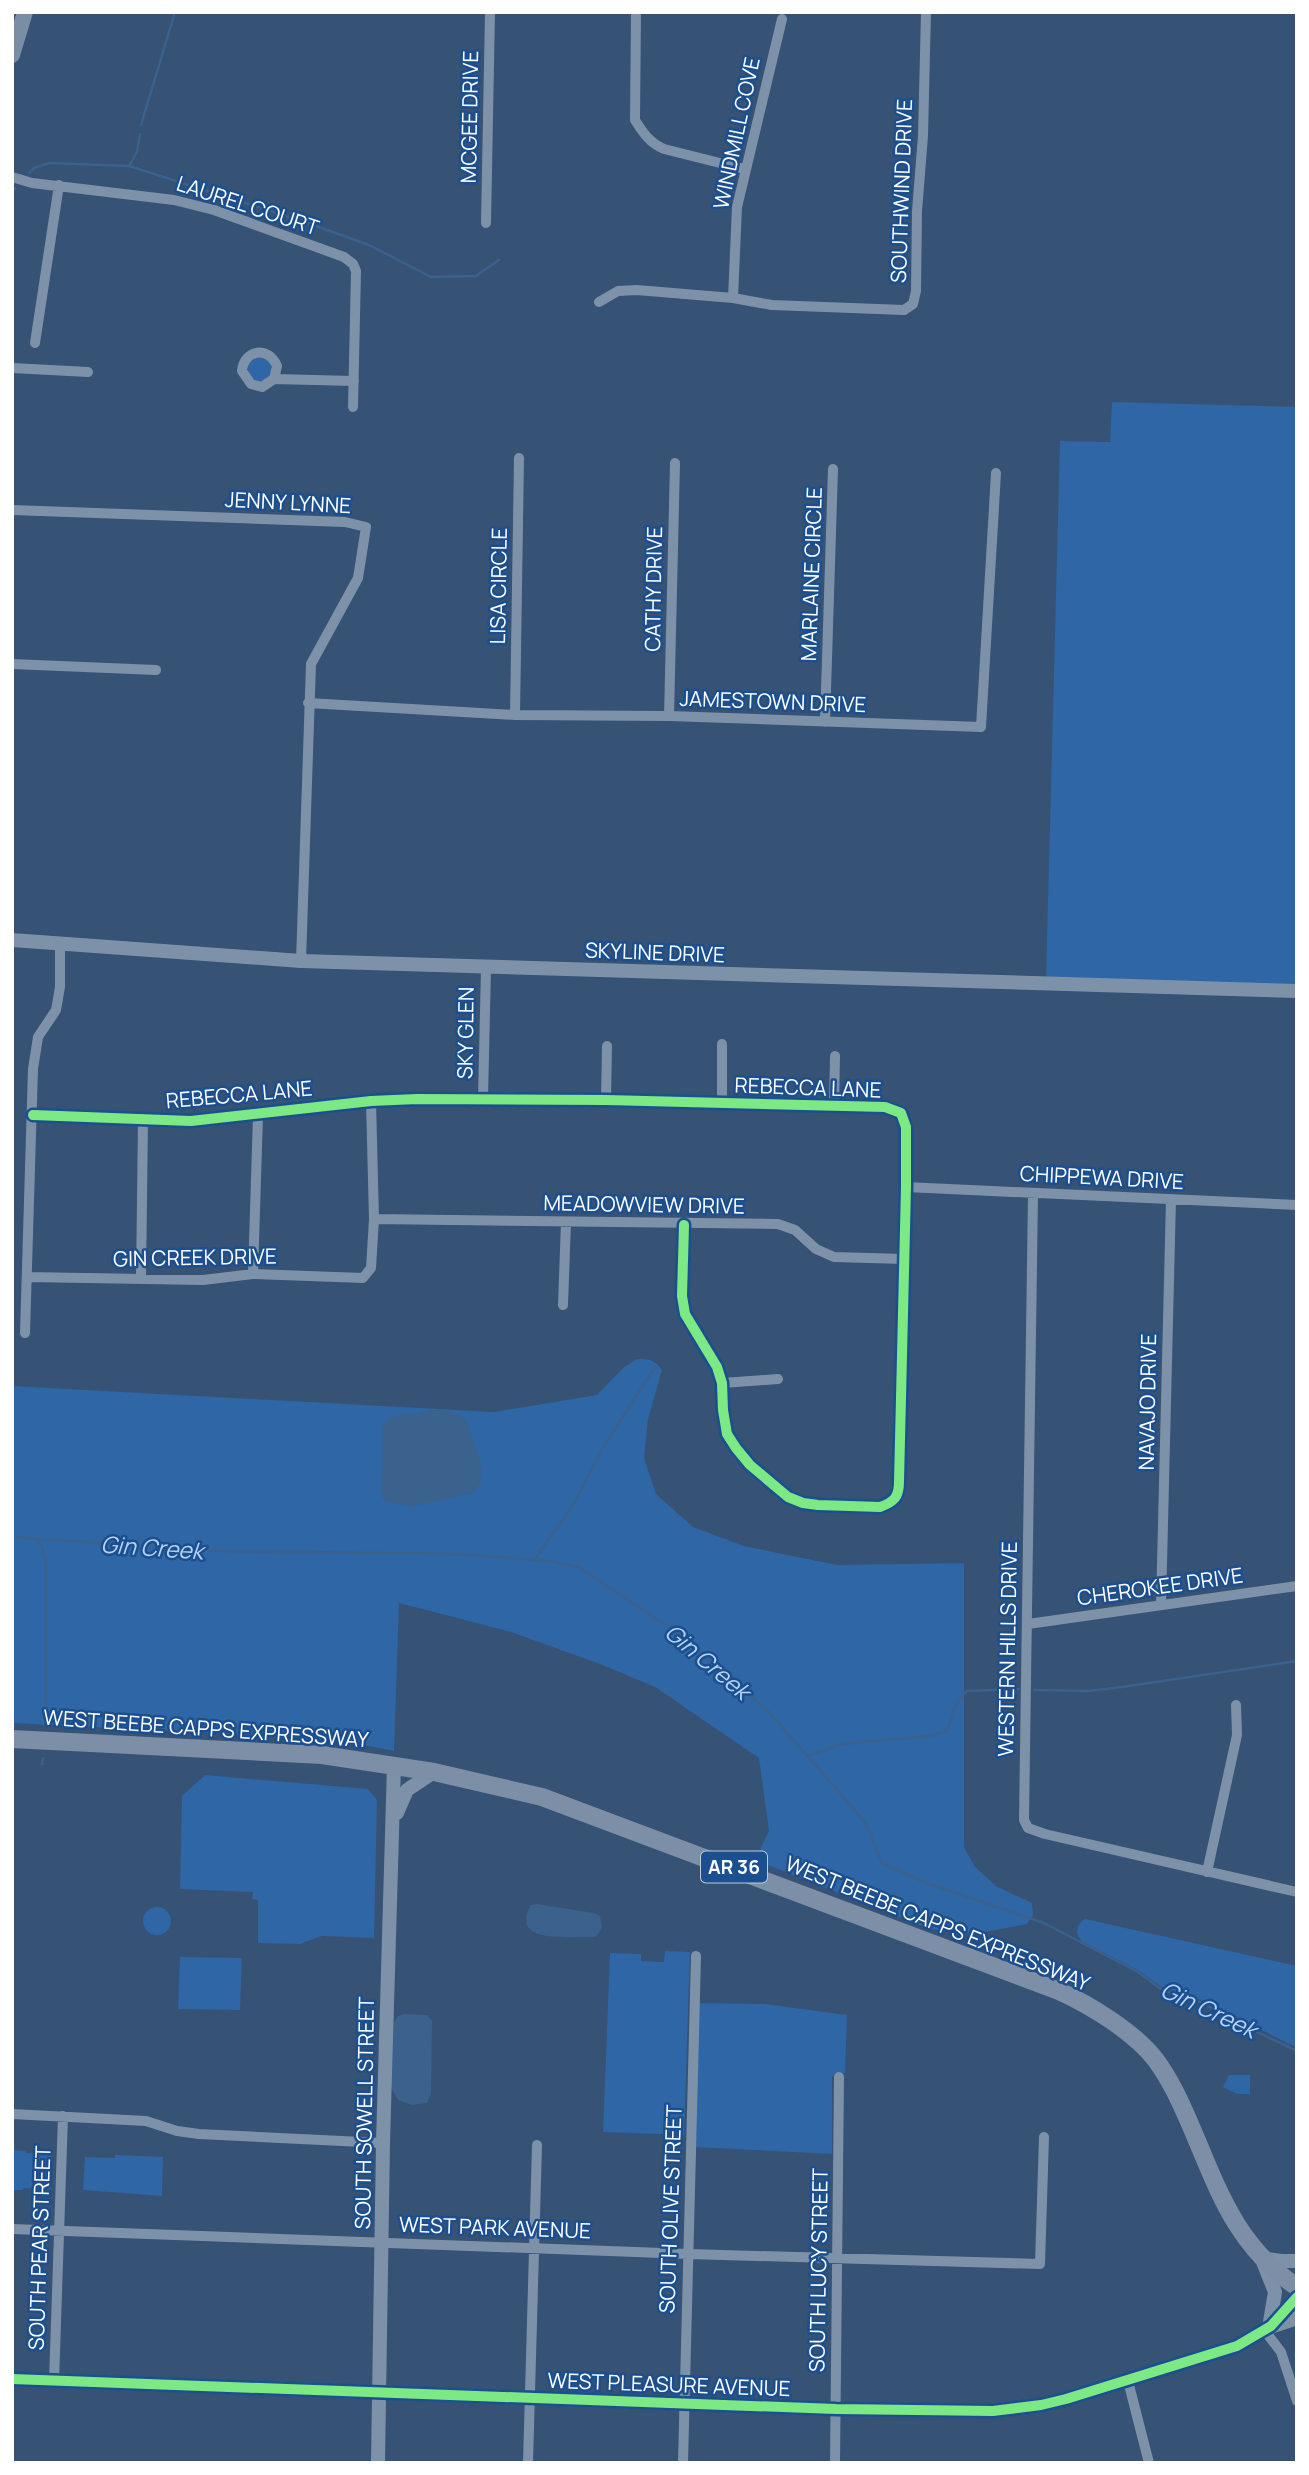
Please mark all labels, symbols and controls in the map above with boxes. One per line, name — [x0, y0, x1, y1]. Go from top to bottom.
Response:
street label: MCGEE DRIVE — [454, 51, 484, 183]
street label: WINDMILL COVE — [706, 55, 766, 211]
street label: SOUTHWIND DRIVE — [884, 99, 918, 283]
street label: LAUREL COURT — [173, 169, 323, 241]
street label: JENNY LYNNE — [224, 485, 352, 519]
street label: MARLAINE CIRCLE — [794, 486, 828, 662]
street label: CATHY DRIVE — [638, 526, 668, 652]
street label: LISA CIRCLE — [483, 527, 513, 645]
street label: JAMESTOWN DRIVE — [679, 684, 867, 718]
street label: SKYLINE DRIVE — [584, 936, 726, 968]
street label: SKY GLEN — [450, 987, 480, 1079]
street label: REBECCA LANE — [734, 1070, 882, 1104]
street label: REBECCA LANE — [165, 1074, 313, 1114]
street label: CHIPPEWA DRIVE — [1019, 1159, 1185, 1195]
street label: MEADOWVIEW DRIVE — [543, 1188, 745, 1220]
street label: GIN CREEK DRIVE — [113, 1242, 277, 1272]
street label: NAVAJO DRIVE — [1132, 1333, 1162, 1471]
water label: Gin Creek — [100, 1527, 208, 1567]
street label: WESTERN HILLS DRIVE — [991, 1541, 1023, 1757]
street label: CHEROKEE DRIVE — [1075, 1560, 1245, 1612]
water label: Gin Creek — [658, 1616, 760, 1709]
street label: WEST BEEBE CAPPS EXPRESSWAY — [42, 1703, 370, 1753]
street label: WEST BEEBE CAPPS EXPRESSWAY — [782, 1849, 1095, 1997]
road number: AR 36 — [701, 1852, 767, 1882]
water label: Gin Creek — [1156, 1973, 1266, 2047]
street label: SOUTH SOWELL STREET — [348, 1996, 380, 2230]
street label: SOUTH OLIVE STREET — [652, 2104, 688, 2314]
street label: SOUTH PEAR STREET — [21, 2145, 57, 2351]
street label: SOUTH LUCY STREET — [802, 2167, 834, 2372]
street label: WEST PARK AVENUE — [399, 2210, 591, 2244]
street label: WEST PLEASURE AVENUE — [547, 2366, 791, 2402]

